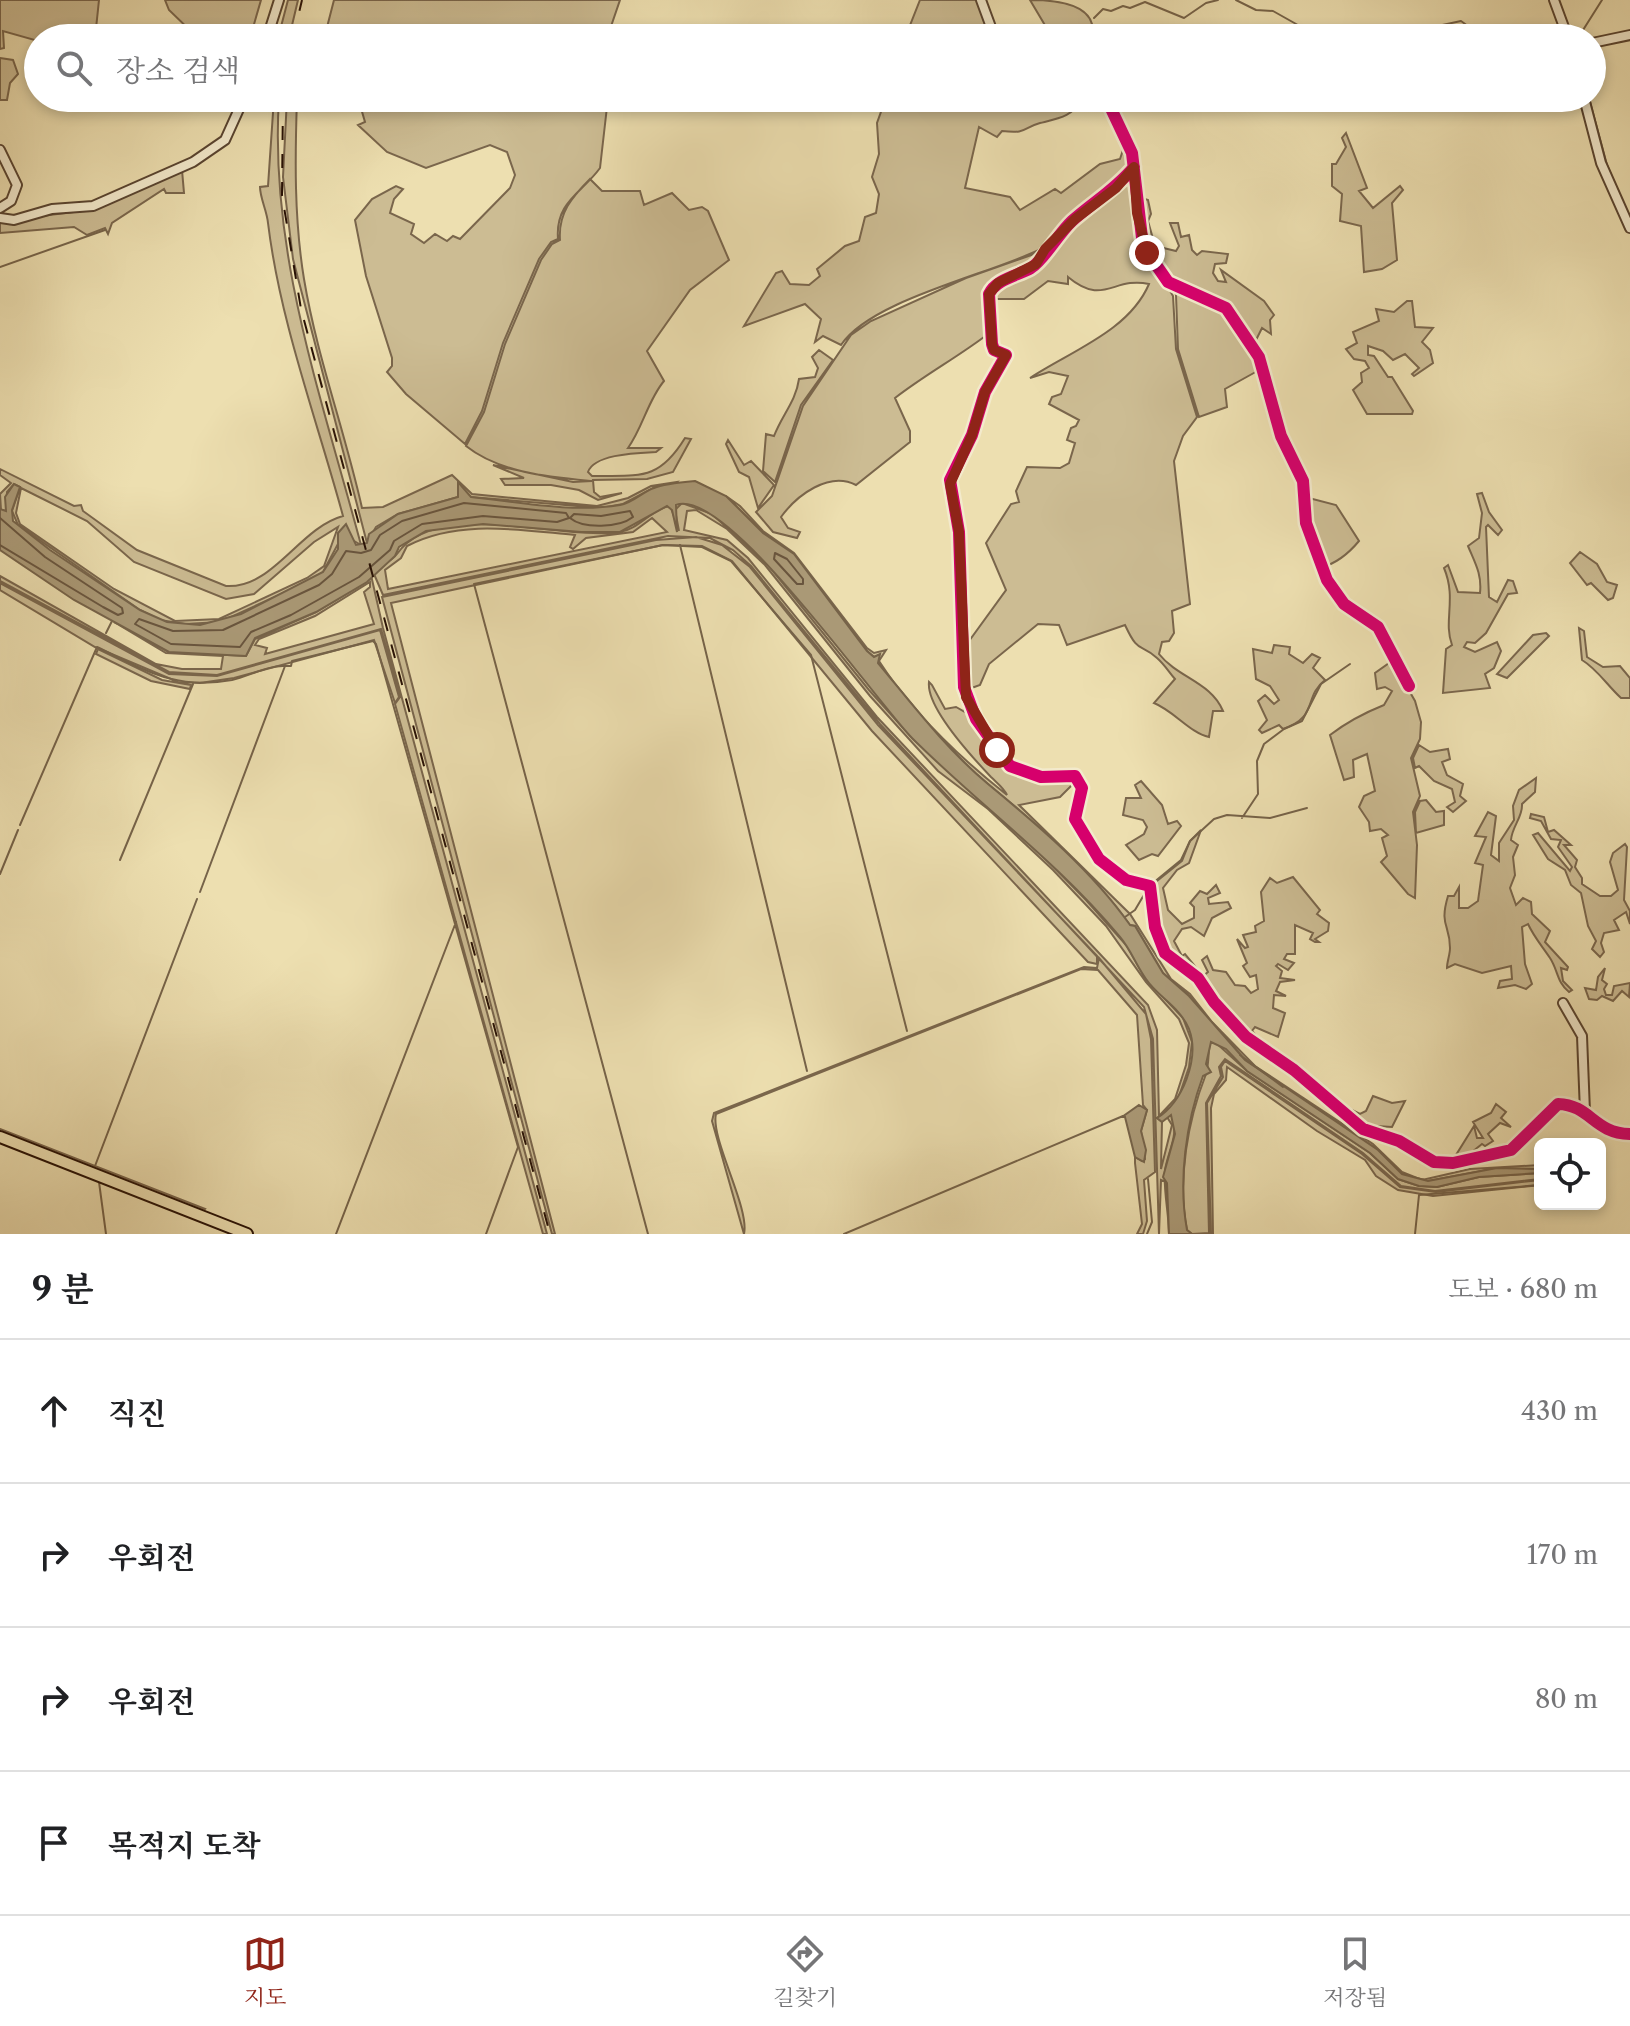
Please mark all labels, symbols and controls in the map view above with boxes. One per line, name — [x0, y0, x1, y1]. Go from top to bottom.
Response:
search box — [24, 24, 1606, 112]
icon: search — [52, 46, 96, 90]
text: 장소 검색 — [116, 52, 240, 89]
route end — [1129, 235, 1165, 271]
route start — [979, 732, 1015, 768]
map controls — [1534, 1138, 1606, 1210]
button: locate — [1534, 1138, 1606, 1210]
text: 9 분 — [32, 1268, 94, 1310]
text: 도보 · 680 m — [1448, 1273, 1598, 1305]
icon: ahead — [32, 1389, 76, 1433]
text: 직진 — [108, 1395, 166, 1432]
text: 430 m — [1521, 1395, 1598, 1427]
icon: right — [32, 1533, 76, 1577]
text: 우회전 — [108, 1539, 195, 1576]
text: 170 m — [1527, 1539, 1598, 1571]
icon: right — [32, 1677, 76, 1721]
text: 우회전 — [108, 1683, 195, 1720]
text: 80 m — [1535, 1683, 1598, 1715]
icon: arrive — [32, 1821, 76, 1865]
text: 목적지 도착 — [108, 1827, 260, 1864]
tab: 지도 — [243, 1932, 287, 2011]
tab: 길찾기 — [773, 1932, 837, 2011]
tab: 저장됨 — [1323, 1932, 1387, 2011]

